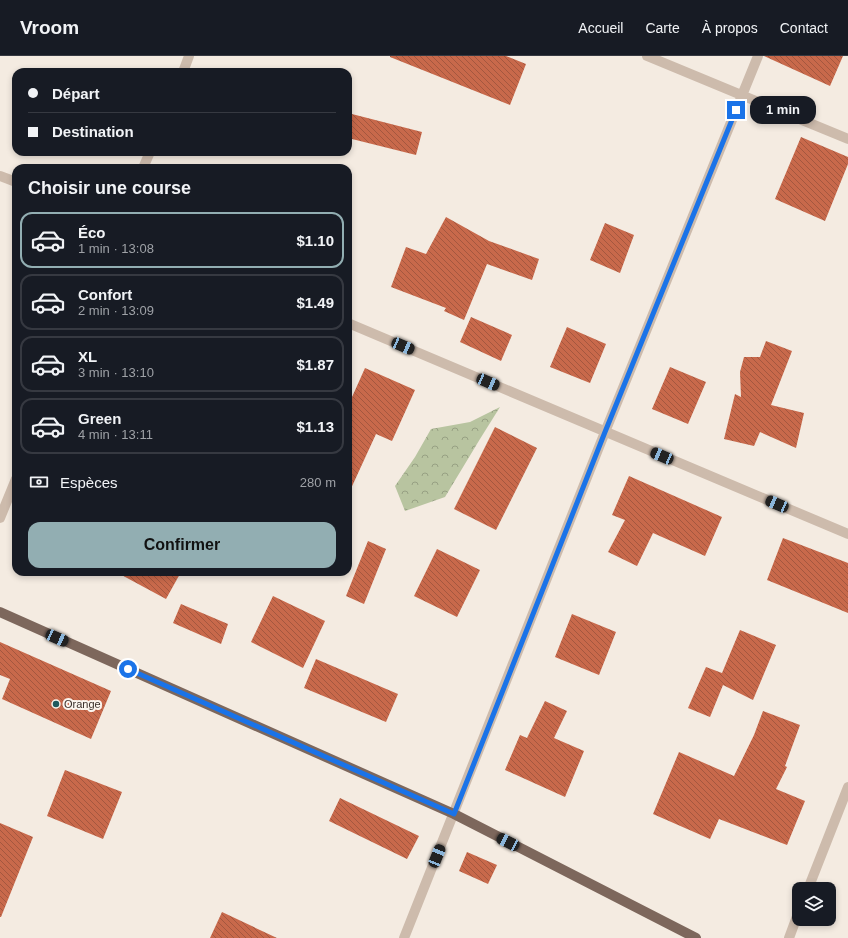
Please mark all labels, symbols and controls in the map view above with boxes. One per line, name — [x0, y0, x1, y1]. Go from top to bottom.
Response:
text: Vroom — [20, 17, 79, 38]
text: Accueil — [578, 20, 623, 36]
text: Carte — [645, 20, 680, 36]
text: À propos — [702, 20, 758, 36]
text: Contact — [780, 20, 828, 36]
text: Départ — [52, 85, 100, 102]
callout: 1 min — [750, 96, 816, 124]
route end — [727, 101, 745, 119]
text: 1 min — [766, 102, 800, 117]
text: Destination — [52, 123, 134, 140]
text: Choisir une course — [28, 178, 191, 198]
icon: car — [30, 222, 66, 258]
text: Éco — [78, 224, 106, 241]
text: $1.10 — [296, 232, 334, 249]
text: 1 min · 13:08 — [78, 241, 154, 256]
icon: car — [30, 284, 66, 320]
text: Confort — [78, 286, 132, 303]
text: $1.49 — [296, 294, 334, 311]
text: 2 min · 13:09 — [78, 303, 154, 318]
car — [390, 336, 416, 356]
icon: car — [30, 346, 66, 382]
text: XL — [78, 348, 97, 365]
text: $1.87 — [296, 356, 334, 373]
text: 3 min · 13:10 — [78, 365, 154, 380]
car — [475, 372, 501, 392]
icon: car — [30, 408, 66, 444]
text: Green — [78, 410, 121, 427]
text: $1.13 — [296, 418, 334, 435]
text: 4 min · 13:11 — [78, 427, 153, 442]
car — [649, 446, 675, 466]
icon: cash — [28, 471, 50, 493]
text: Espèces — [60, 474, 118, 491]
text: 280 m — [300, 475, 336, 490]
car — [764, 494, 790, 514]
button: Confirmer — [28, 522, 336, 568]
car — [44, 628, 70, 648]
route start — [119, 660, 137, 678]
place label: Orange — [64, 698, 101, 710]
marker: Orange — [51, 699, 61, 709]
car — [495, 831, 521, 853]
car — [427, 843, 447, 869]
map controls — [792, 882, 836, 926]
button: layers — [792, 882, 836, 926]

